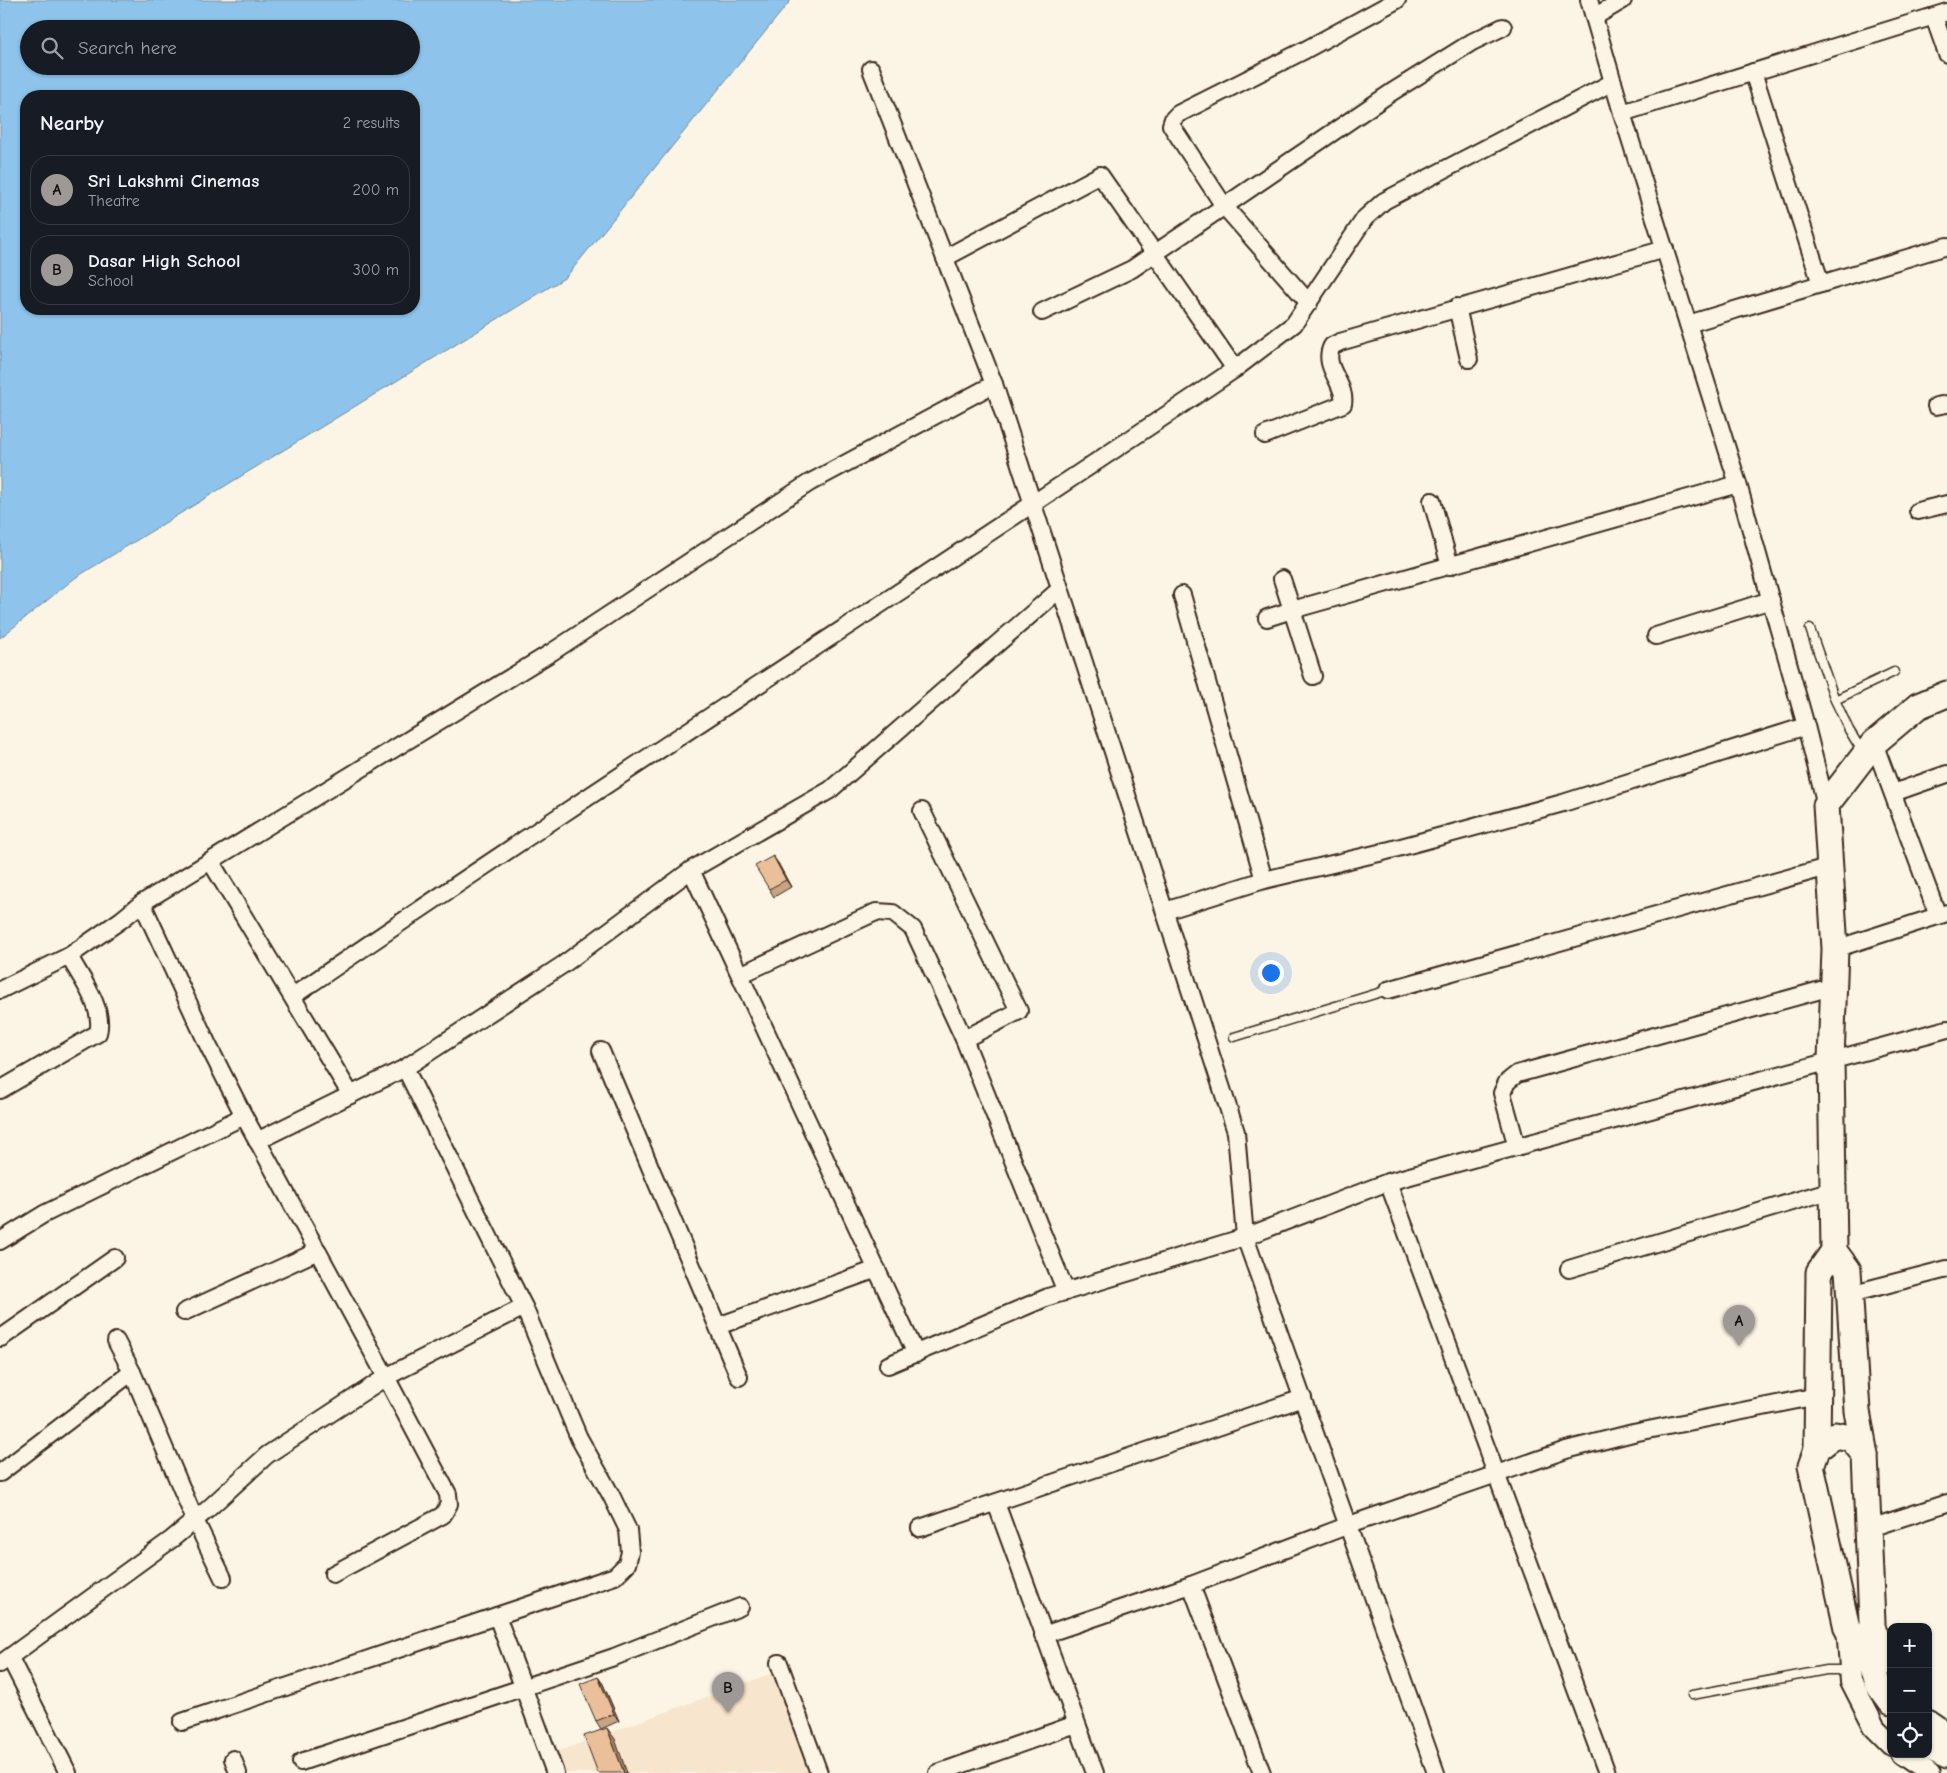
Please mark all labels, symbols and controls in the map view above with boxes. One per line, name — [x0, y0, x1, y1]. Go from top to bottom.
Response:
search box — [20, 20, 420, 75]
icon: search — [38, 34, 66, 62]
text: Search here — [78, 37, 177, 59]
text: Nearby — [40, 111, 104, 135]
text: 2 results — [343, 114, 400, 132]
text: Sri Lakshmi Cinemas — [88, 170, 259, 192]
text: A — [53, 181, 61, 199]
text: 200 m — [353, 181, 399, 199]
text: Theatre — [88, 192, 140, 210]
text: Dasar High School — [88, 250, 241, 272]
text: B — [52, 261, 62, 279]
text: 300 m — [353, 261, 399, 279]
text: School — [88, 272, 134, 290]
your location — [1258, 960, 1284, 986]
pin: A — [1723, 1305, 1755, 1346]
map controls — [1887, 1623, 1932, 1758]
button: + — [1887, 1623, 1932, 1668]
button: − — [1887, 1668, 1932, 1713]
pin: B — [712, 1672, 744, 1713]
button: locate — [1887, 1713, 1932, 1758]

